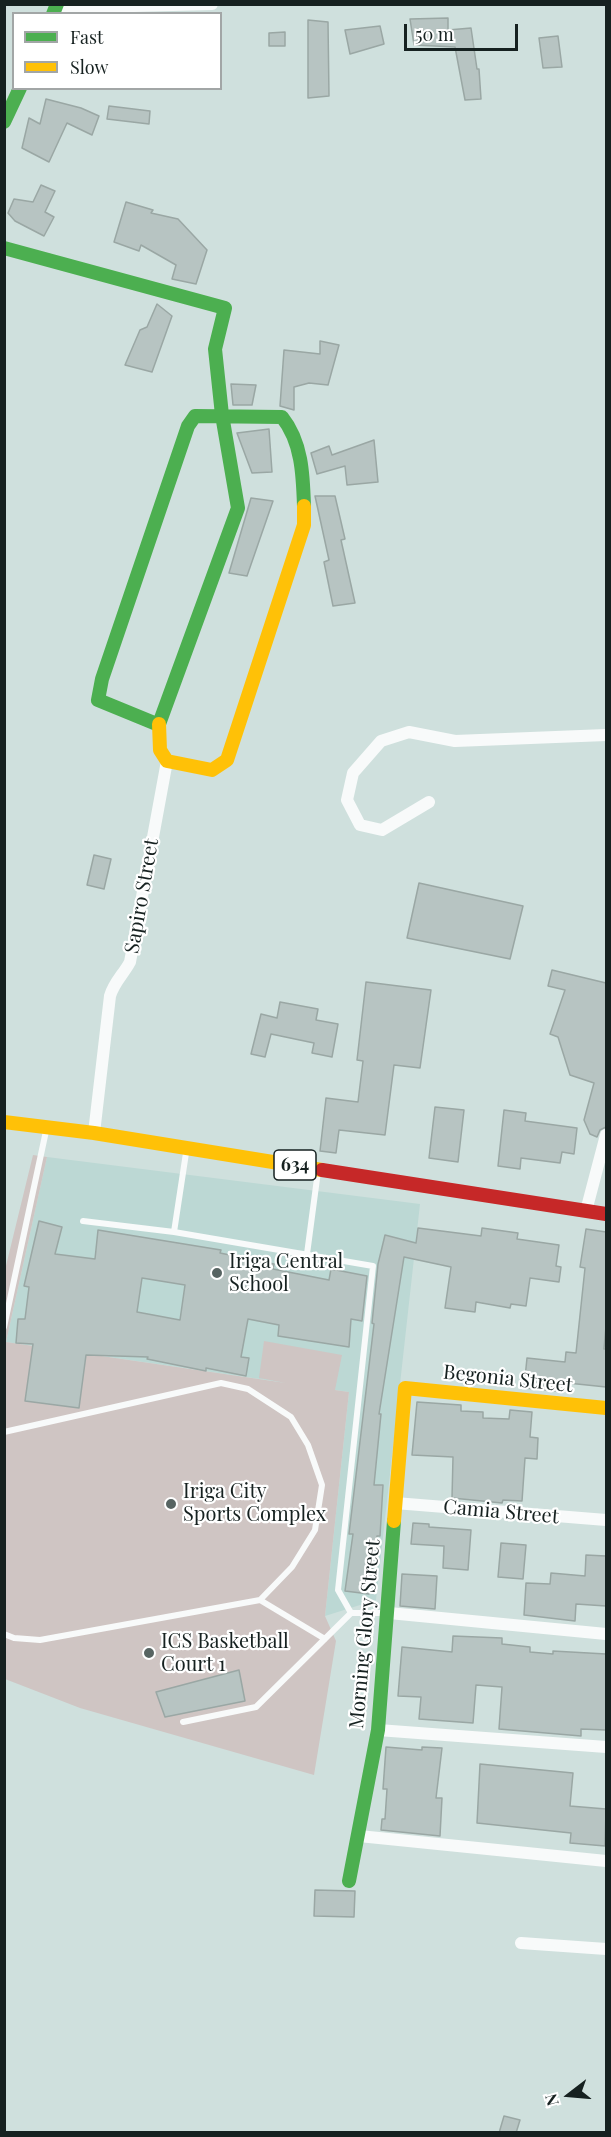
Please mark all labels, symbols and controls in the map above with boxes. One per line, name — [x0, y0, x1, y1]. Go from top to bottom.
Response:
legend — [12, 12, 222, 90]
scale bar — [407, 12, 521, 50]
text: 50 m — [415, 22, 454, 46]
text: Fast — [70, 25, 103, 49]
text: Slow — [70, 55, 108, 79]
street label: Sapiro Street — [120, 837, 164, 955]
road number: 634 — [274, 1150, 316, 1180]
place label: Iriga Central School — [229, 1250, 343, 1297]
marker: Iriga Central School — [210, 1266, 224, 1280]
street label: Begonia Street — [442, 1360, 574, 1398]
place label: Iriga City Sports Complex — [183, 1480, 326, 1527]
street label: Camia Street — [442, 1495, 560, 1529]
marker: Iriga City Sports Complex — [164, 1497, 178, 1511]
street label: Morning Glory Street — [345, 1538, 385, 1730]
place label: ICS Basketball Court 1 — [161, 1630, 289, 1677]
marker: ICS Basketball Court 1 — [142, 1646, 156, 1660]
north arrow — [539, 2065, 599, 2125]
text: N — [540, 2092, 563, 2109]

